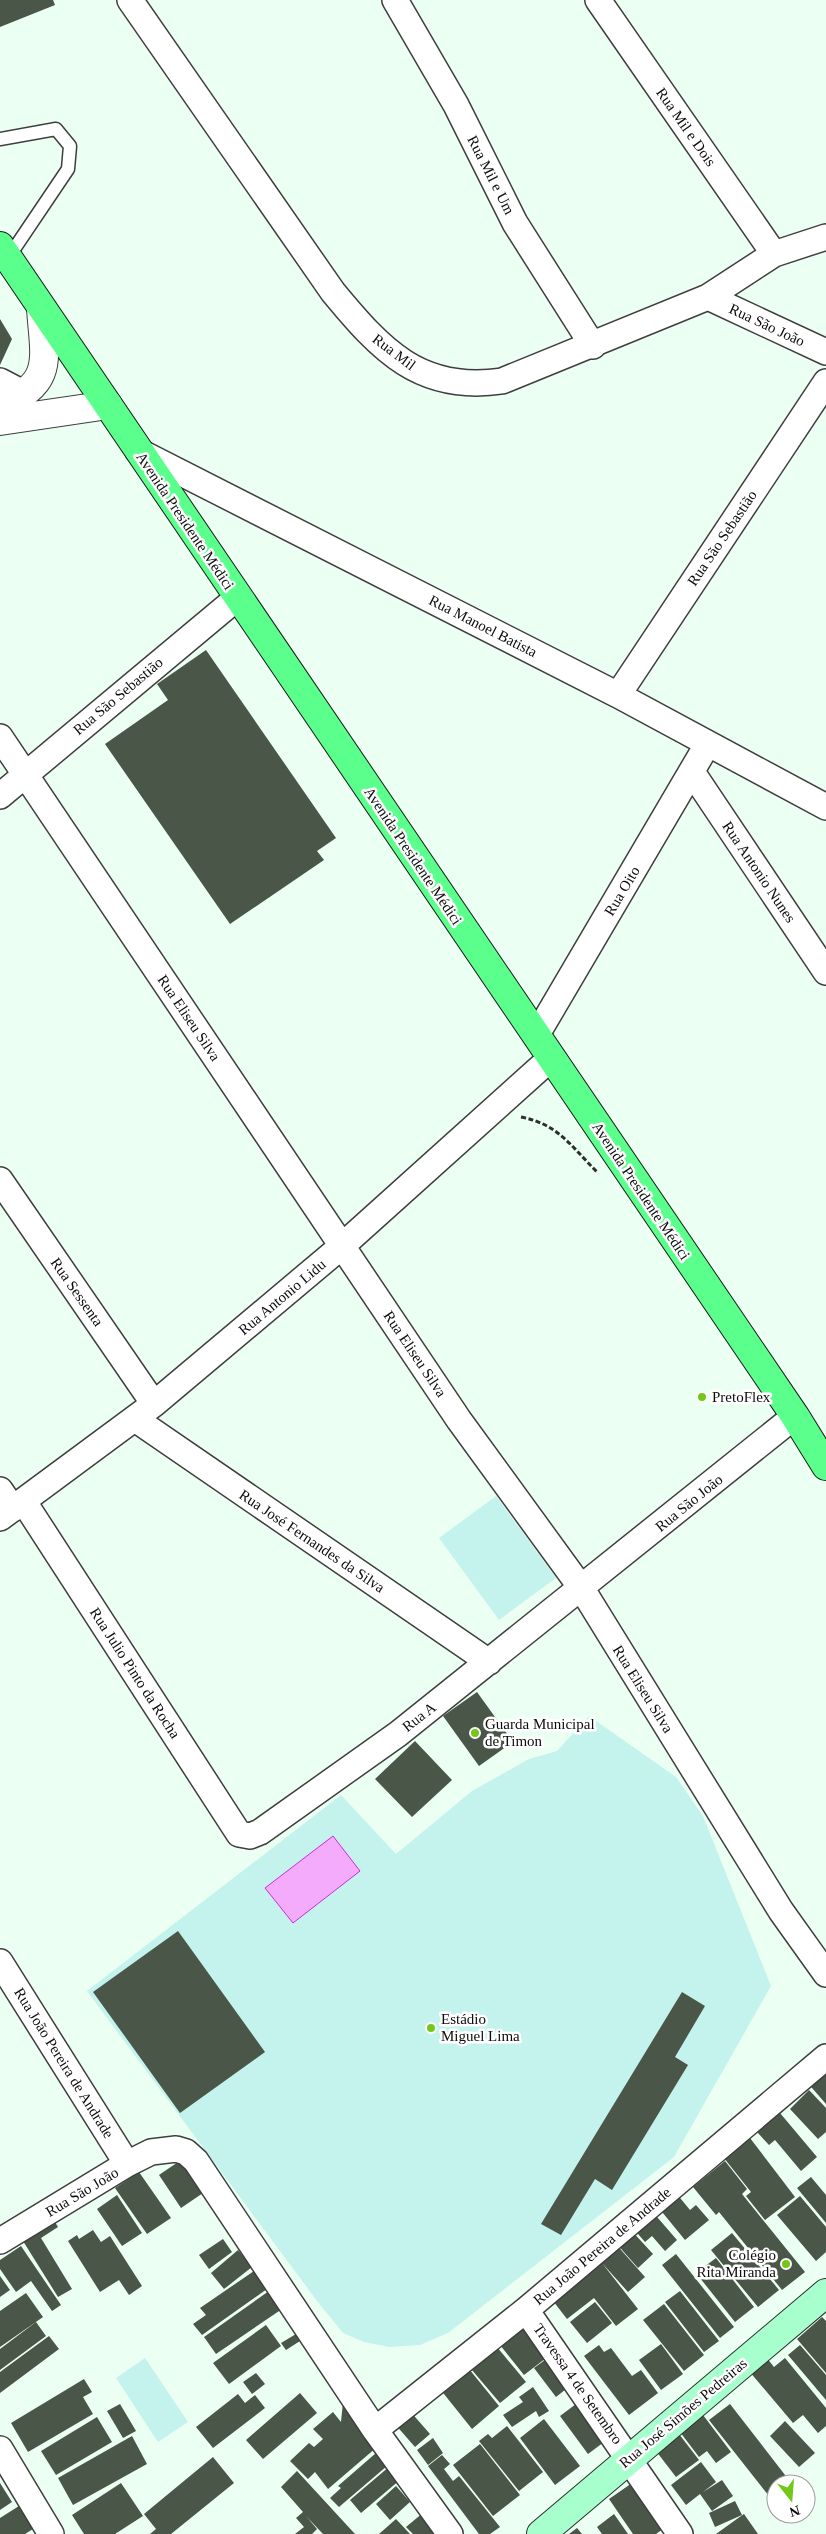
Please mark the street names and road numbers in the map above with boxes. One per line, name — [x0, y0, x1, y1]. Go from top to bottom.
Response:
street label: Rua Mil e Dois — [653, 85, 719, 169]
street label: Rua Mil e Um — [464, 133, 518, 217]
street label: Rua São João — [727, 300, 807, 350]
street label: Rua Mil — [369, 331, 419, 373]
street label: Avenida Presidente Médici — [133, 449, 237, 593]
street label: Rua São Sebastião — [684, 487, 760, 589]
street label: Rua Manoel Batista — [426, 592, 540, 660]
street label: Rua São Sebastião — [70, 654, 166, 738]
street label: Avenida Presidente Médici — [361, 784, 465, 928]
street label: Rua Antonio Nunes — [719, 818, 799, 926]
street label: Rua Oito — [601, 863, 643, 919]
street label: Rua Eliseu Silva — [154, 972, 224, 1064]
street label: Avenida Presidente Médici — [589, 1119, 693, 1263]
street label: Rua Sessenta — [48, 1255, 107, 1329]
street label: Rua Antonio Lidu — [235, 1256, 329, 1338]
street label: Rua Eliseu Silva — [380, 1308, 450, 1400]
street label: Rua São João — [652, 1471, 726, 1535]
street label: Rua José Fernandes da Silva — [236, 1486, 388, 1596]
street label: Rua Julio Pinto da Rocha — [87, 1605, 183, 1742]
street label: Rua Eliseu Silva — [610, 1642, 676, 1736]
street label: Rua A — [399, 1699, 439, 1735]
street label: Rua João Pereira de Andrade — [11, 1985, 117, 2141]
street label: Rua São João — [43, 2164, 121, 2220]
street label: Rua João Pereira de Andrade — [530, 2184, 674, 2308]
street label: Travessa 4 de Setembro — [530, 2321, 626, 2447]
street label: Rua José Simões Pedreiras — [616, 2355, 750, 2471]

